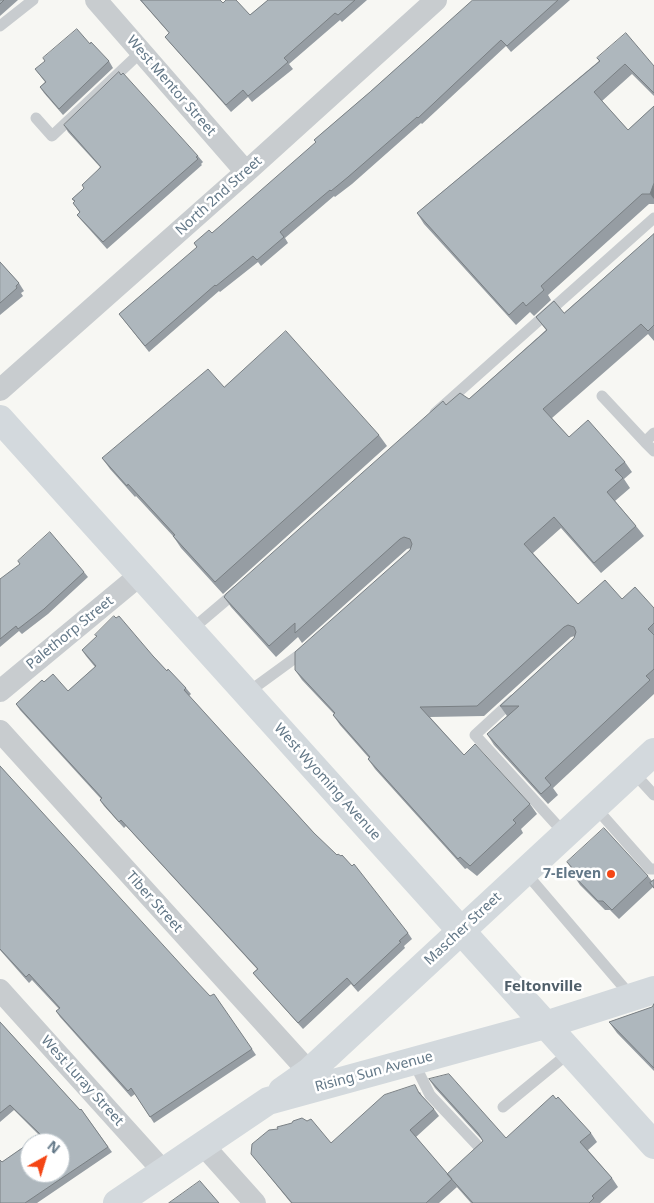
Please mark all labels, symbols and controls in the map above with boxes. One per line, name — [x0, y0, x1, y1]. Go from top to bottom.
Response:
street label: West Mentor Street — [123, 32, 219, 140]
street label: North 2nd Street — [172, 153, 266, 239]
street label: Palethorp Street — [23, 593, 117, 673]
street label: West Wyoming Avenue — [270, 720, 384, 844]
place label: 7-Eleven — [543, 866, 601, 882]
street label: Tiber Street — [122, 868, 186, 936]
marker: 7-Eleven — [605, 868, 617, 880]
street label: Mascher Street — [421, 889, 505, 969]
district label: Feltonville — [504, 978, 582, 996]
street label: West Luray Street — [37, 1033, 127, 1129]
street label: Rising Sun Avenue — [313, 1048, 435, 1096]
north arrow — [20, 1133, 70, 1183]
text: N — [44, 1136, 65, 1158]

